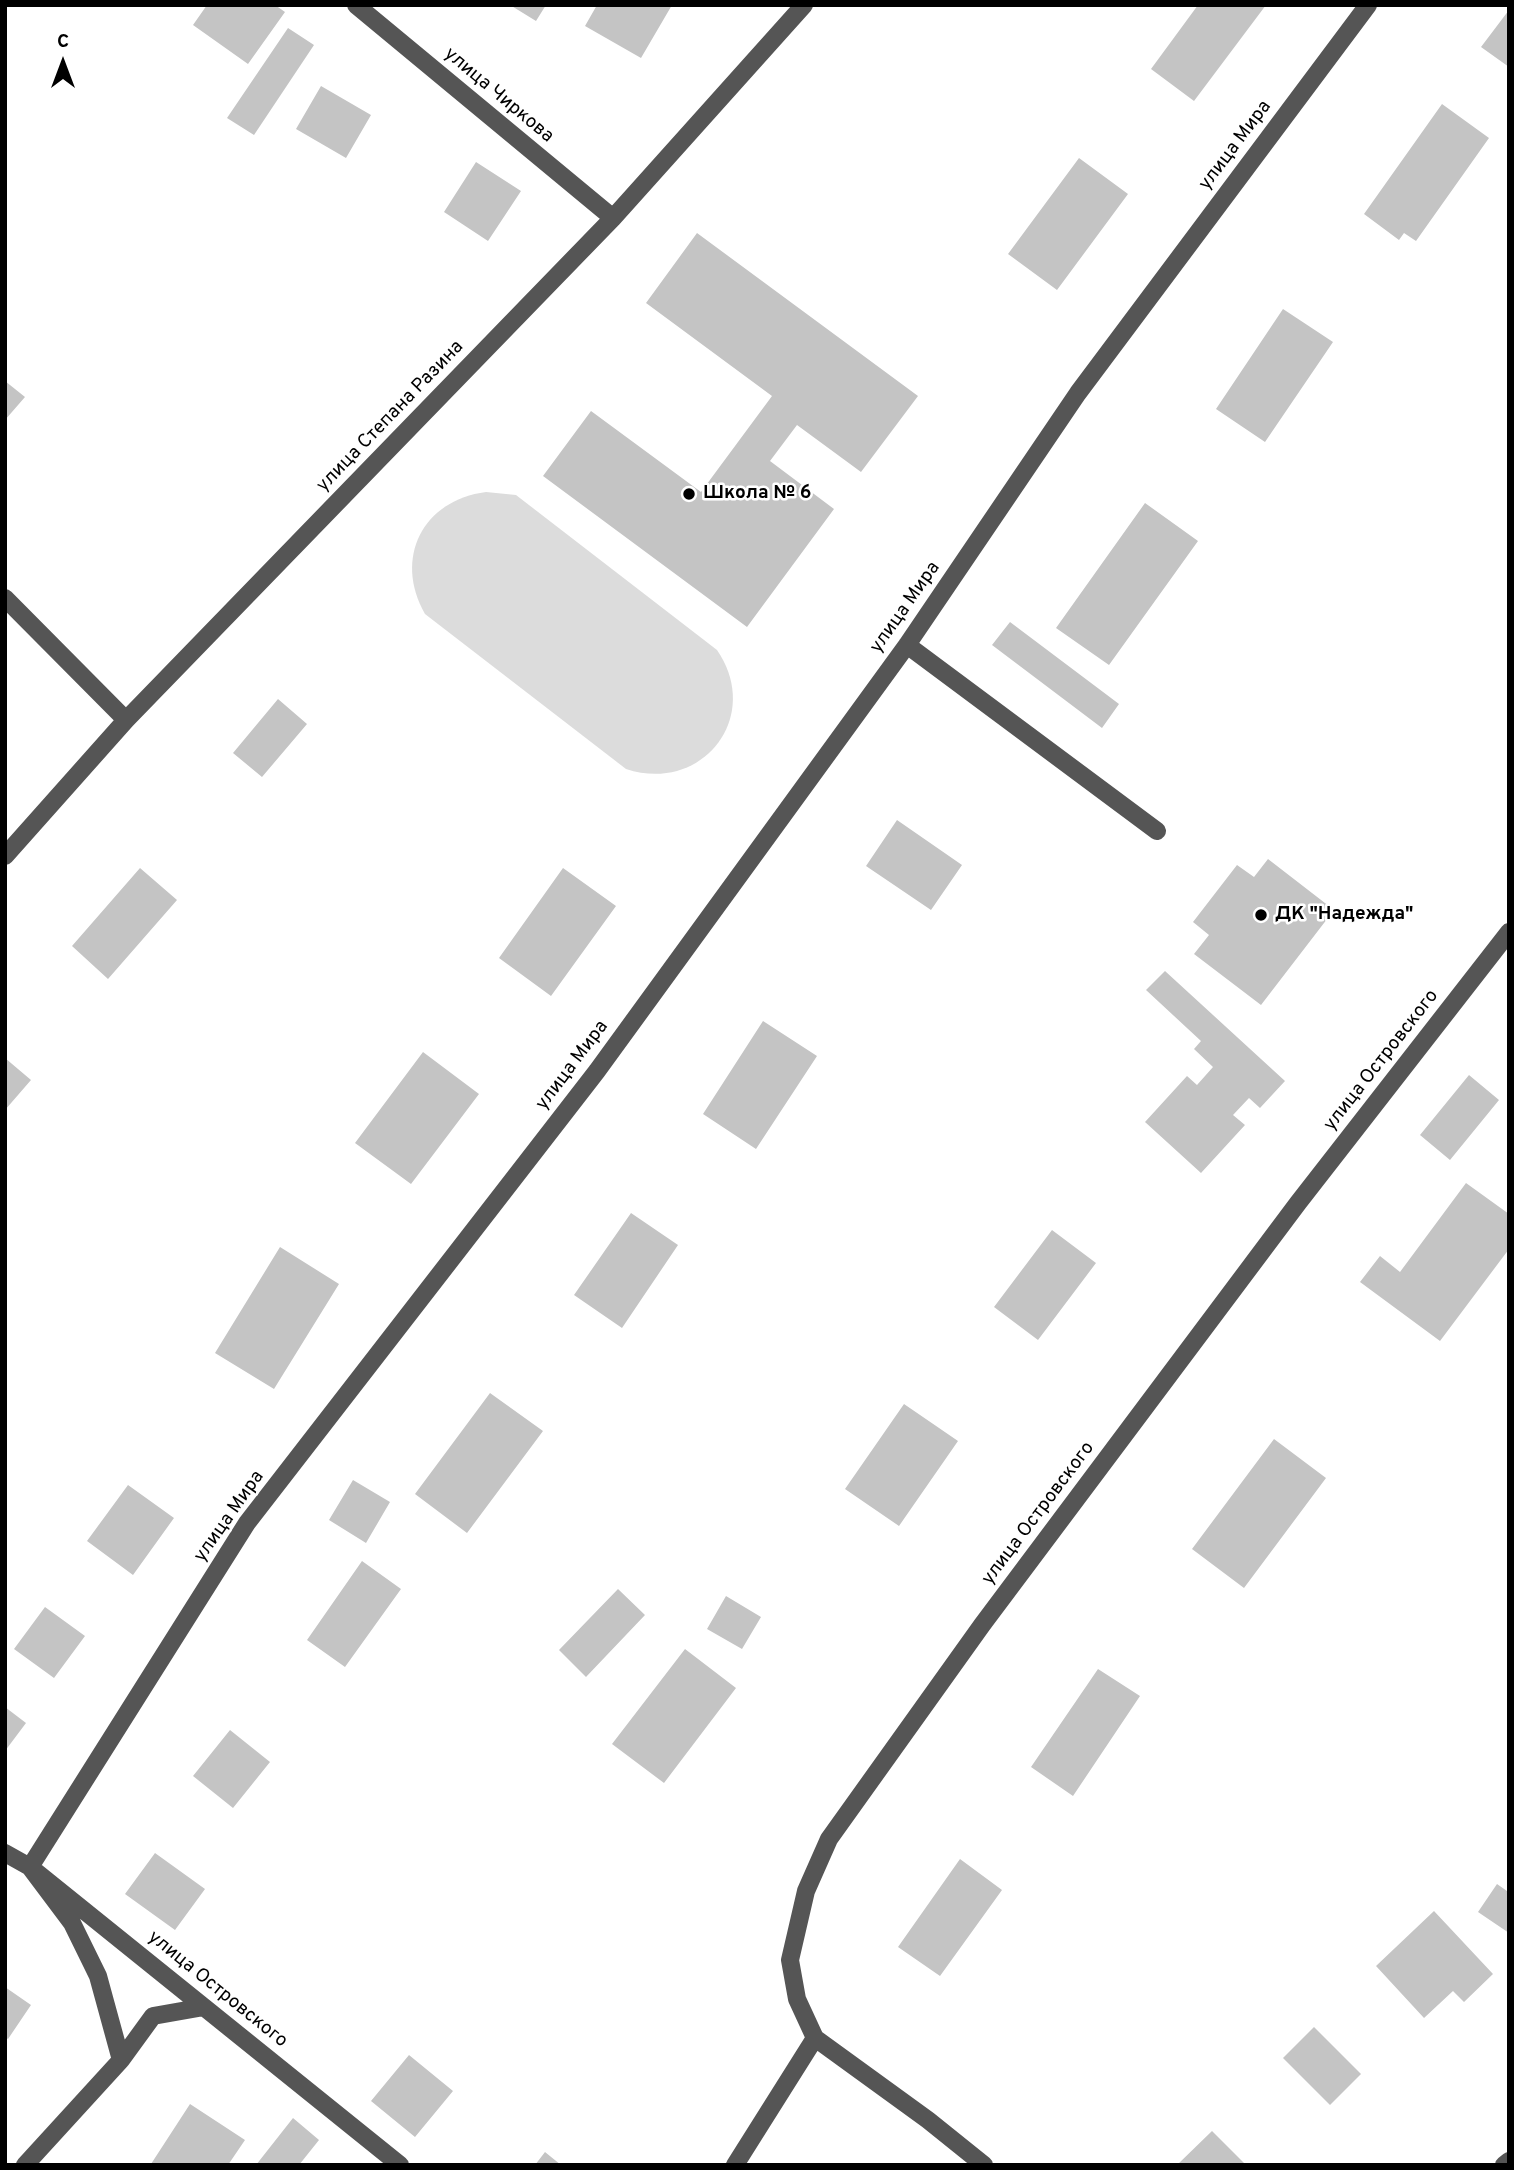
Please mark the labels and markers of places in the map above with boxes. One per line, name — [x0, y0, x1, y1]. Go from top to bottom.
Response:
place label: Школа № 6 — [703, 483, 812, 505]
marker: Школа № 6 — [681, 486, 697, 502]
place label: ДК "Надежда" — [1275, 904, 1413, 926]
marker: ДК "Надежда" — [1253, 907, 1269, 923]

